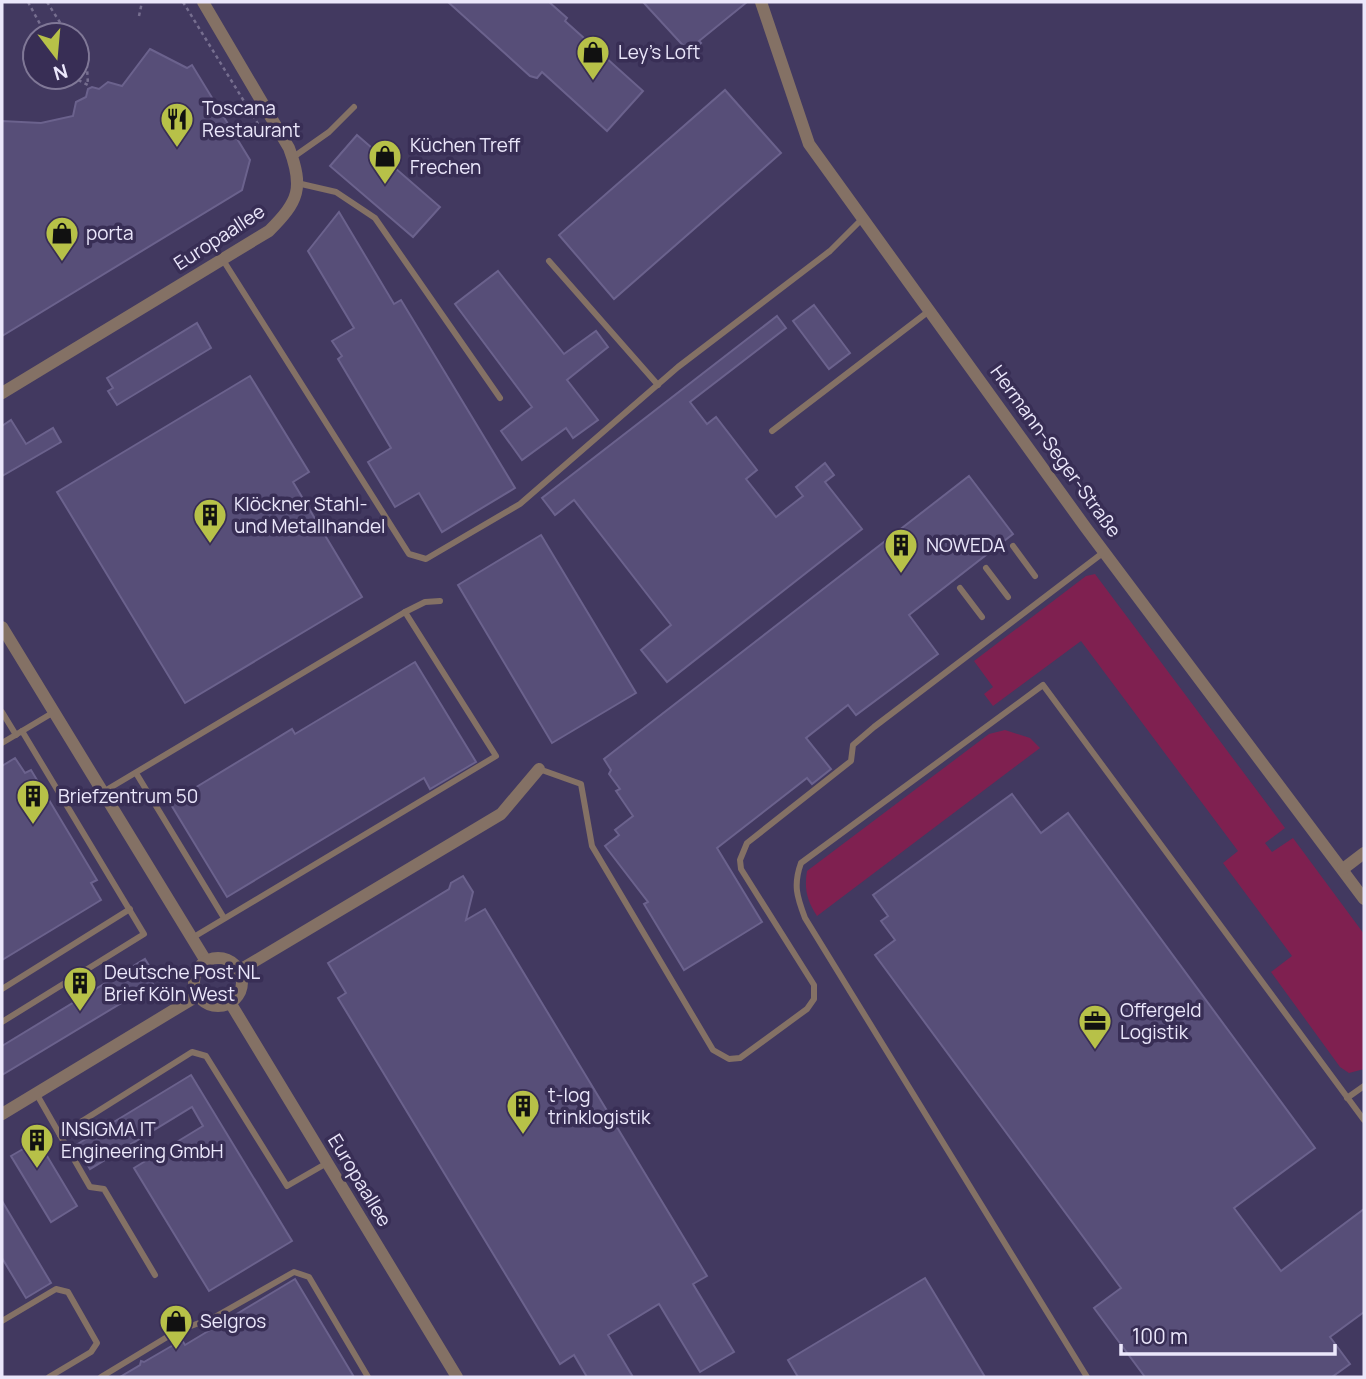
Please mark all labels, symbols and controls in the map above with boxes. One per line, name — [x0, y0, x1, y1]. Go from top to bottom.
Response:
north arrow — [21, 21, 91, 91]
shop icon: Ley's Loft — [574, 33, 612, 82]
place label: Ley's Loft — [618, 39, 700, 65]
text: N — [51, 58, 71, 87]
place label: Toscana Restaurant — [202, 95, 300, 143]
restaurant icon: Toscana Restaurant — [158, 100, 196, 149]
place label: Küchen Treff Frechen — [410, 132, 521, 180]
shop icon: Küchen Treff Frechen — [366, 137, 404, 186]
street label: Europaallee — [169, 198, 269, 276]
shop icon: porta — [43, 214, 81, 263]
place label: porta — [86, 220, 134, 246]
street label: Hermann-Seger-Straße — [985, 360, 1127, 542]
place label: Klöckner Stahl- und Metallhandel — [234, 491, 386, 539]
building icon: Klöckner Stahl- und Metallhandel — [191, 496, 229, 545]
building icon: NOWEDA — [882, 526, 920, 575]
place label: NOWEDA — [926, 532, 1005, 558]
building icon: Briefzentrum 50 — [14, 777, 52, 826]
place label: Briefzentrum 50 — [58, 783, 198, 809]
place label: Deutsche Post NL Brief Köln West — [104, 959, 260, 1007]
building icon: Deutsche Post NL Brief Köln West — [61, 964, 99, 1013]
place label: Offergeld Logistik — [1120, 997, 1202, 1045]
office icon: Offergeld Logistik — [1076, 1002, 1114, 1051]
place label: t-log trinklogistik — [548, 1082, 651, 1130]
building icon: t-log trinklogistik — [504, 1087, 542, 1136]
place label: INSIGMA IT Engineering GmbH — [61, 1116, 224, 1164]
building icon: INSIGMA IT Engineering GmbH — [18, 1121, 56, 1170]
street label: Europaallee — [322, 1129, 398, 1231]
shop icon: Selgros — [157, 1302, 195, 1351]
place label: Selgros — [200, 1308, 266, 1334]
scale bar — [1121, 1312, 1334, 1356]
text: 100 m — [1132, 1322, 1188, 1350]

